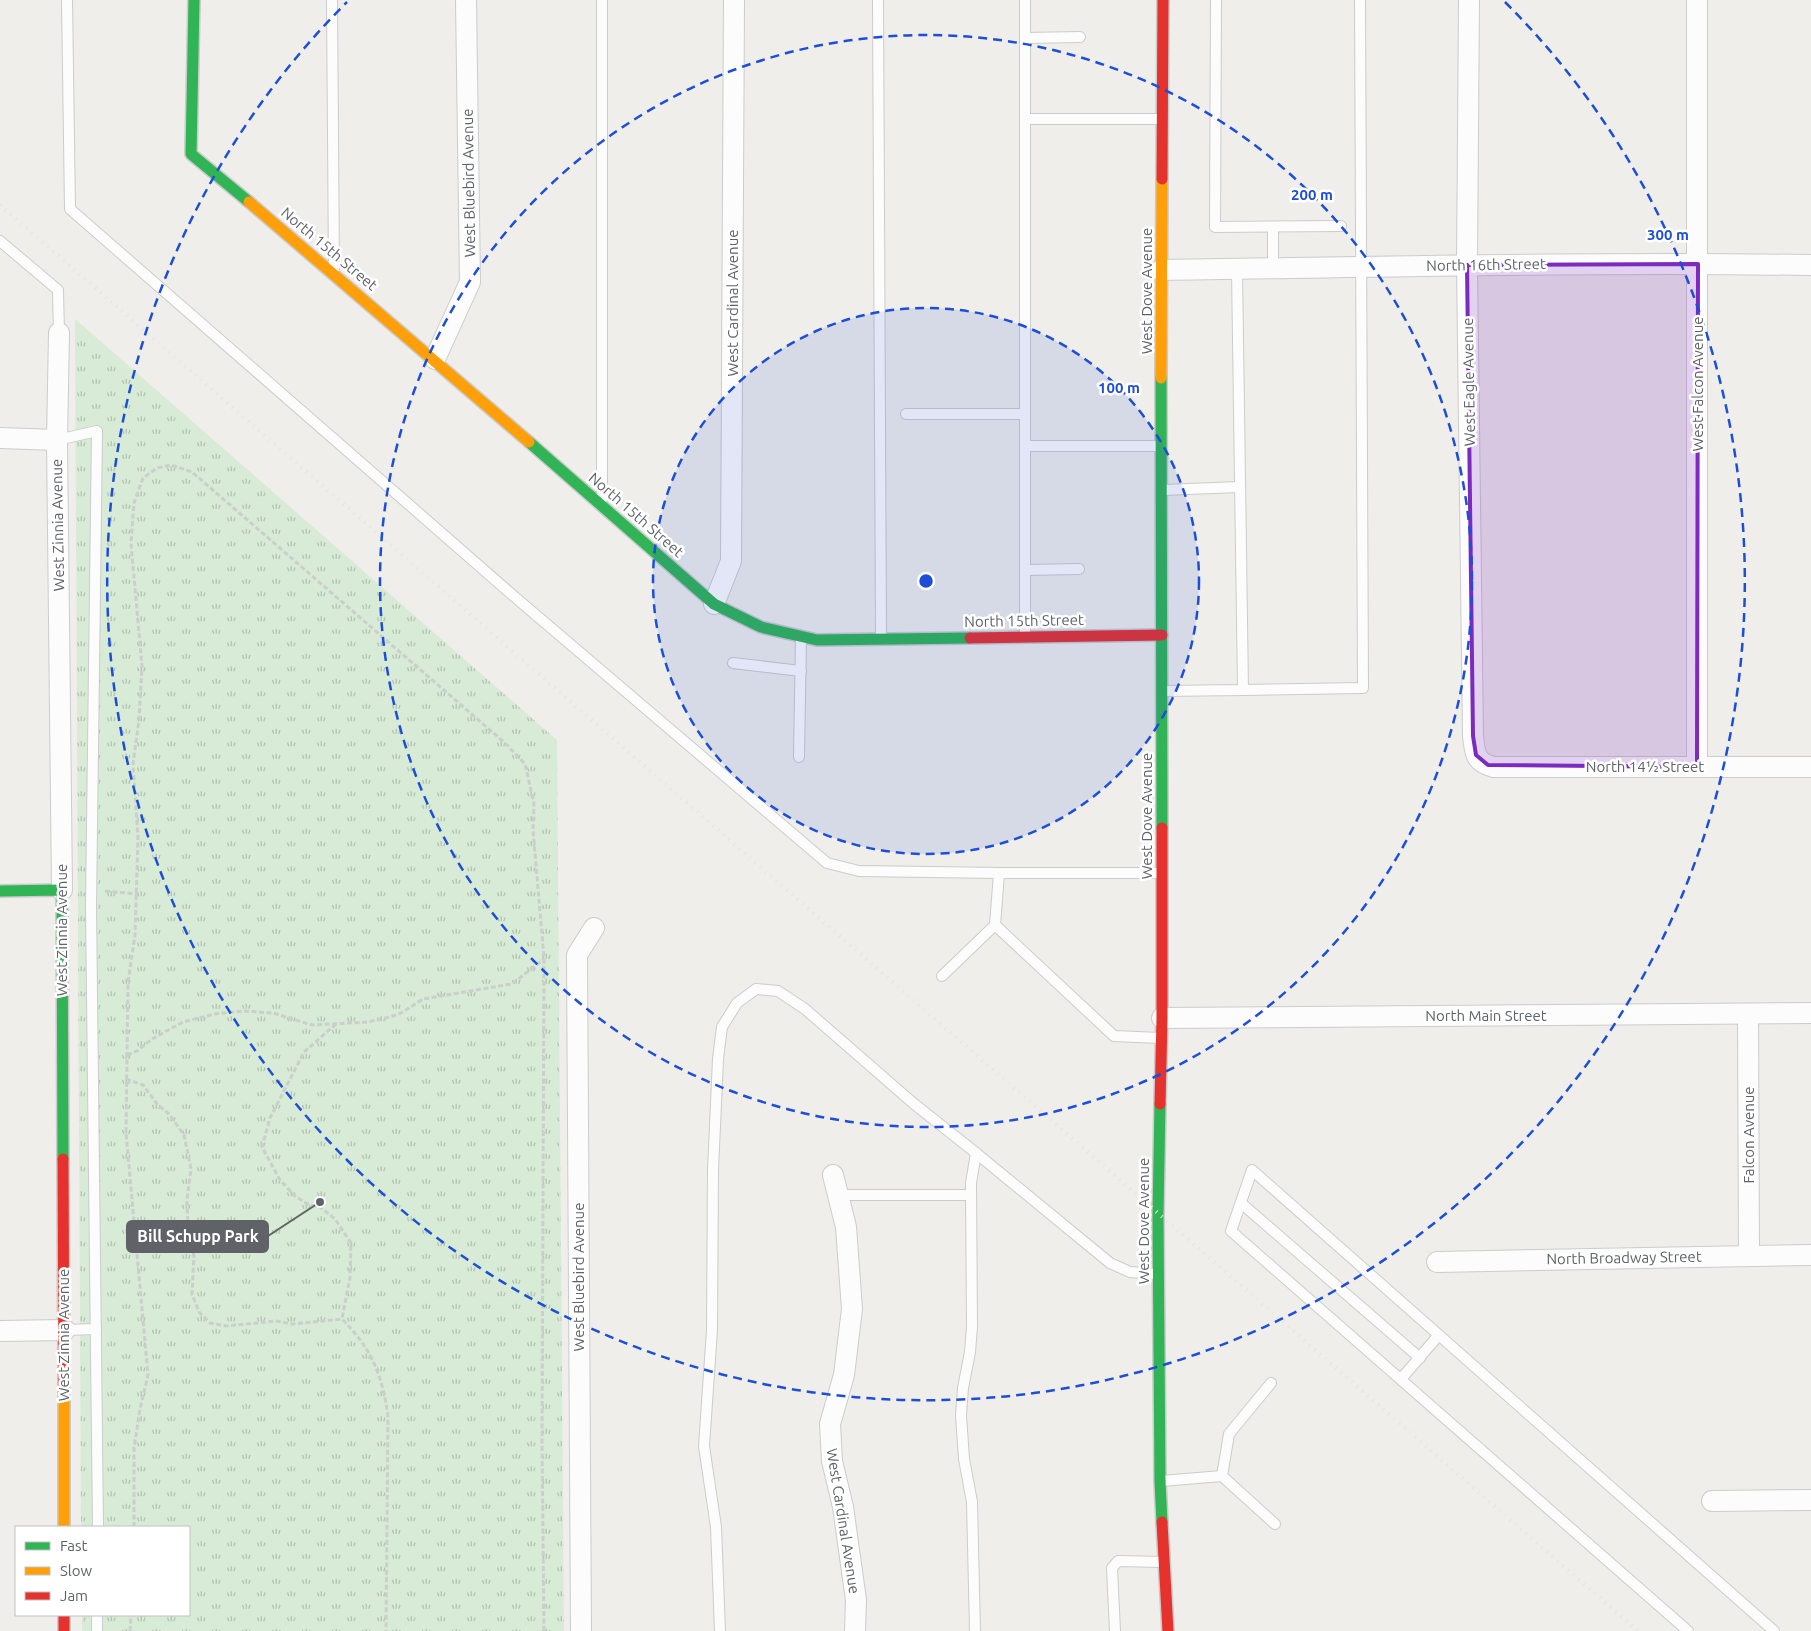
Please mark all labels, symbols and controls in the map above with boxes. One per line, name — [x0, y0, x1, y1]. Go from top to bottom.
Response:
street label: West Bluebird Avenue — [459, 108, 478, 258]
text: 200 m — [1291, 186, 1333, 203]
street label: North 15th Street — [278, 204, 381, 294]
text: 300 m — [1647, 226, 1689, 243]
street label: West Dove Avenue — [1138, 228, 1155, 354]
street label: West Cardinal Avenue — [724, 230, 741, 376]
street label: North 16th Street — [1426, 255, 1546, 274]
street label: West Falcon Avenue — [1689, 317, 1706, 451]
street label: West Eagle Avenue — [1459, 318, 1478, 446]
text: 100 m — [1098, 379, 1140, 396]
street label: West Zinnia Avenue — [48, 459, 67, 591]
street label: North 15th Street — [586, 469, 687, 560]
centre of rings — [917, 572, 935, 590]
street label: North 15th Street — [964, 611, 1084, 630]
street label: West Dove Avenue — [1138, 753, 1155, 879]
street label: North 14½ Street — [1586, 758, 1704, 775]
street label: West Zinnia Avenue — [53, 864, 70, 996]
street label: North Main Street — [1425, 1007, 1547, 1024]
street label: Falcon Avenue — [1740, 1086, 1757, 1184]
street label: West Dove Avenue — [1135, 1158, 1152, 1284]
street label: West Bluebird Avenue — [570, 1203, 587, 1351]
callout: Bill Schupp Park — [127, 1221, 268, 1252]
text: Bill Schupp Park — [137, 1227, 259, 1245]
street label: North Broadway Street — [1546, 1248, 1702, 1267]
street label: West Zinnia Avenue — [55, 1269, 72, 1401]
street label: West Cardinal Avenue — [824, 1447, 863, 1595]
legend — [15, 1526, 190, 1616]
text: Fast — [60, 1537, 88, 1554]
text: Slow — [60, 1562, 93, 1579]
text: Jam — [60, 1587, 88, 1604]

